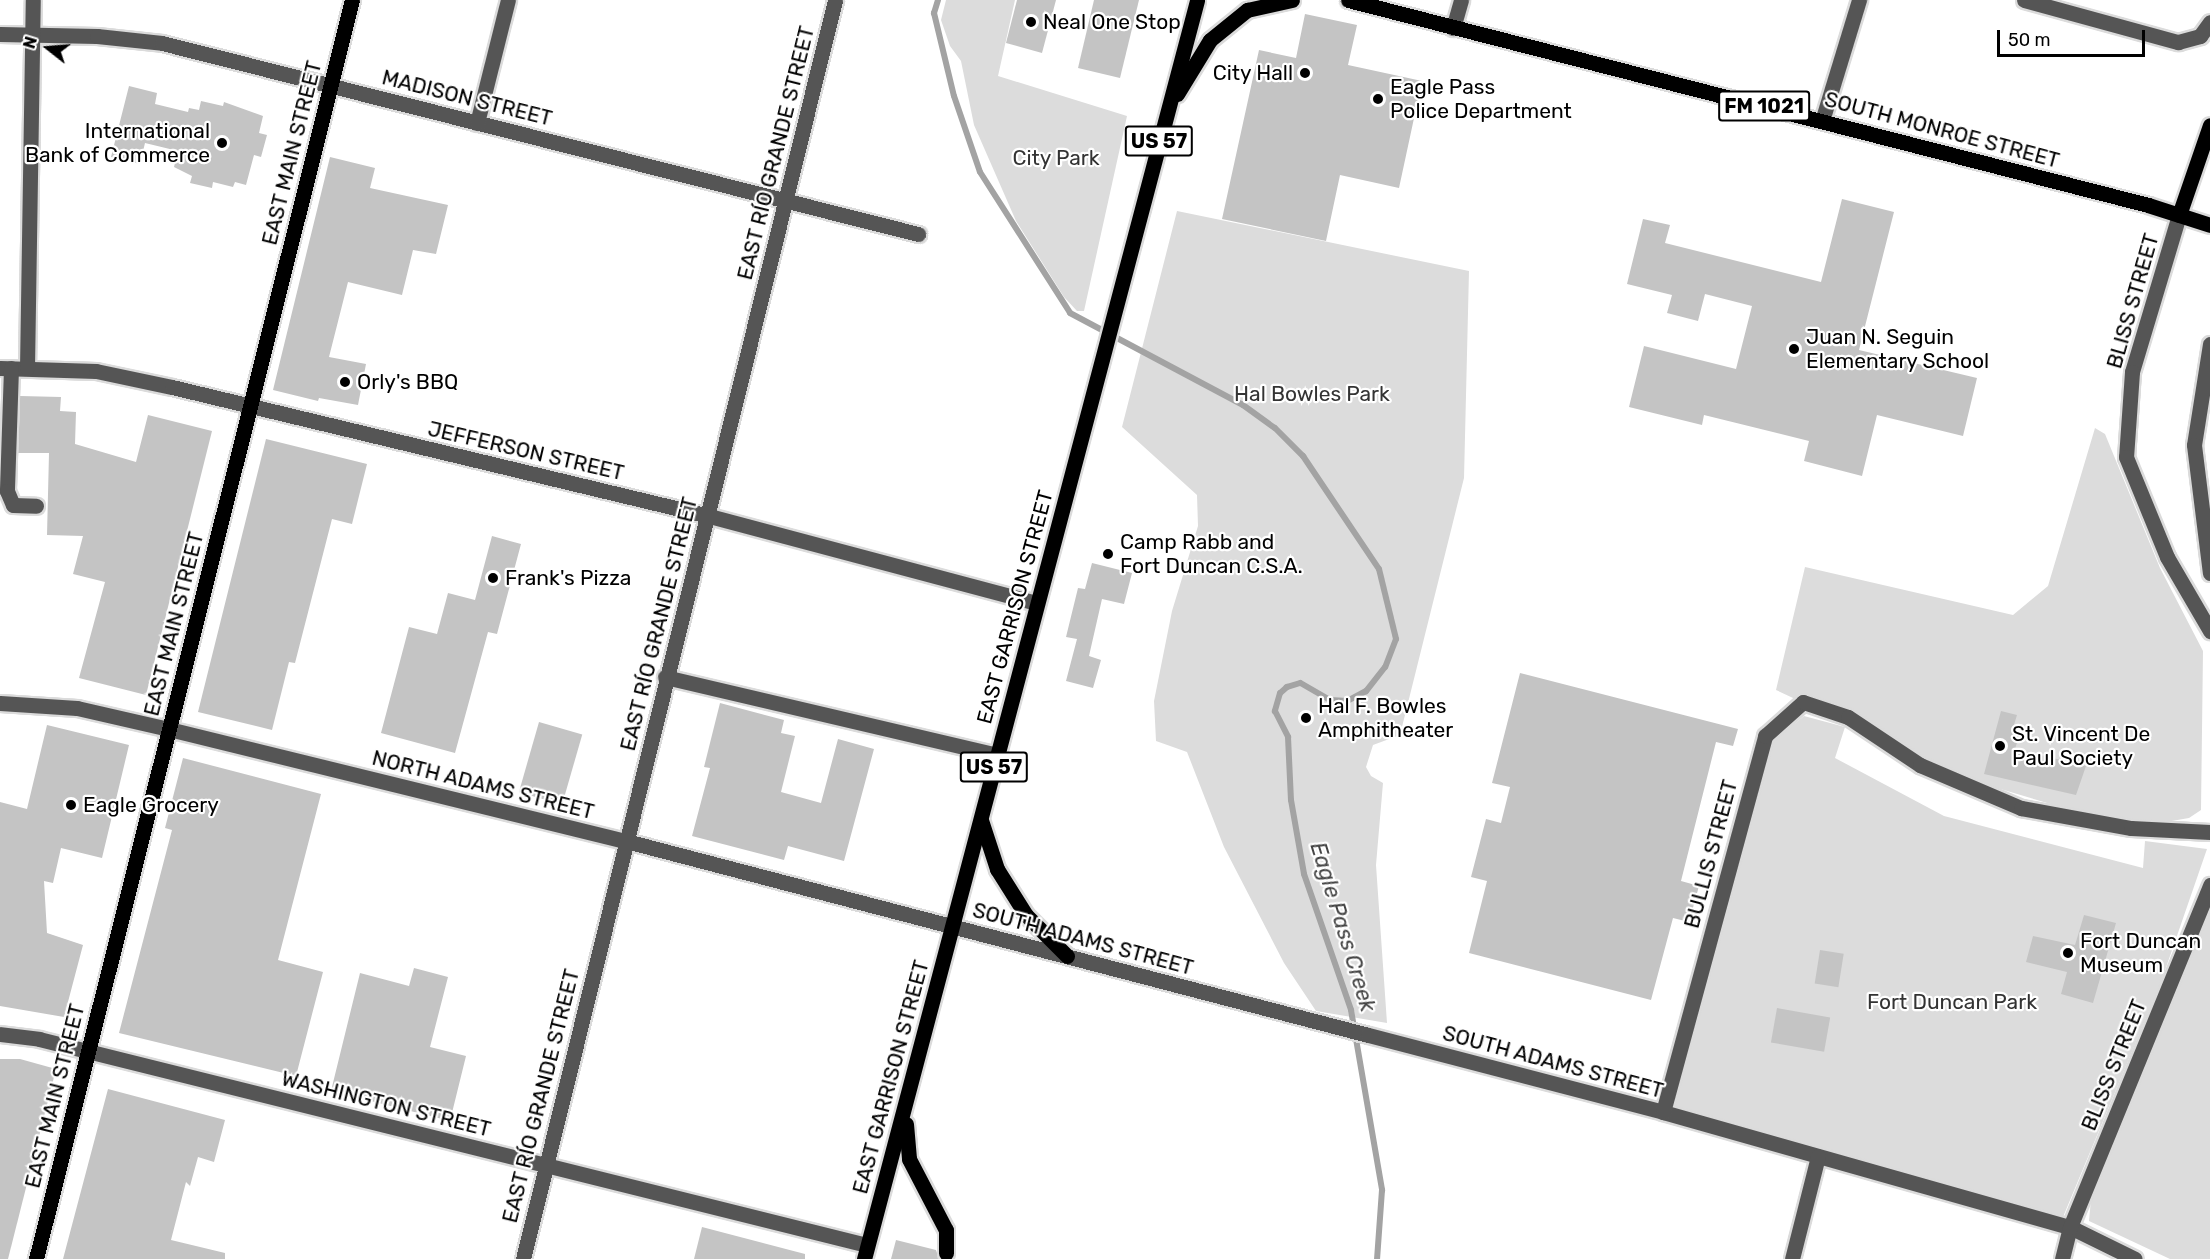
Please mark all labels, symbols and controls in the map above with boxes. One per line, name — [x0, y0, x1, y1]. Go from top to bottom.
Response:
place label: Neal One Stop — [1043, 9, 1181, 35]
marker: Neal One Stop — [1024, 15, 1038, 29]
north arrow — [18, 18, 78, 78]
scale bar — [2000, 18, 2148, 56]
street label: EAST RÍO GRANDE STREET — [732, 23, 820, 283]
text: 50 m — [2008, 29, 2051, 51]
text: N — [20, 34, 41, 51]
street label: EAST MAIN STREET — [257, 58, 327, 248]
place label: City Hall — [1212, 60, 1293, 86]
street label: MADISON STREET — [379, 65, 555, 131]
marker: City Hall — [1298, 66, 1312, 80]
place label: Eagle Pass Police Department — [1390, 74, 1572, 124]
street label: SOUTH MONROE STREET — [1822, 87, 2062, 173]
road number: FM 1021 — [1718, 89, 1810, 123]
marker: Eagle Pass Police Department — [1371, 92, 1385, 106]
place label: International Bank of Commerce — [24, 118, 210, 168]
road number: US 57 — [1124, 124, 1194, 158]
marker: International Bank of Commerce — [215, 136, 229, 150]
park label: City Park — [1012, 145, 1100, 171]
street label: BLISS STREET — [2102, 231, 2164, 371]
place label: Juan N. Seguin Elementary School — [1806, 324, 1990, 374]
marker: Juan N. Seguin Elementary School — [1787, 342, 1801, 356]
place label: Orly's BBQ — [357, 369, 458, 395]
marker: Orly's BBQ — [338, 375, 352, 389]
park label: Hal Bowles Park — [1234, 381, 1390, 407]
street label: JEFFERSON STREET — [425, 416, 627, 486]
street label: EAST GARRISON STREET — [972, 487, 1058, 727]
street label: EAST RÍO GRANDE STREET — [615, 494, 703, 754]
street label: EAST MAIN STREET — [139, 529, 209, 719]
place label: Camp Rabb and Fort Duncan C.S.A. — [1120, 529, 1303, 579]
marker: Camp Rabb and Fort Duncan C.S.A. — [1101, 547, 1115, 561]
place label: Frank's Pizza — [505, 565, 631, 591]
marker: Frank's Pizza — [486, 571, 500, 585]
place label: Hal F. Bowles Amphitheater — [1318, 693, 1453, 743]
marker: Hal F. Bowles Amphitheater — [1299, 711, 1313, 725]
place label: St. Vincent De Paul Society — [2012, 721, 2151, 771]
marker: St. Vincent De Paul Society — [1993, 739, 2007, 753]
street label: NORTH ADAMS STREET — [369, 745, 597, 825]
road number: US 57 — [960, 750, 1028, 784]
street label: BULLIS STREET — [1679, 777, 1743, 931]
place label: Eagle Grocery — [83, 792, 219, 818]
marker: Eagle Grocery — [64, 798, 78, 812]
water label: Eagle Pass Creek — [1305, 839, 1381, 1015]
street label: SOUTH ADAMS STREET — [970, 897, 1196, 981]
place label: Fort Duncan Museum — [2080, 928, 2201, 978]
marker: Fort Duncan Museum — [2061, 946, 2075, 960]
street label: EAST GARRISON STREET — [848, 957, 934, 1197]
street label: EAST RÍO GRANDE STREET — [497, 966, 585, 1226]
park label: Fort Duncan Park — [1867, 989, 2037, 1015]
street label: BLISS STREET — [2076, 996, 2152, 1134]
street label: EAST MAIN STREET — [20, 1001, 90, 1191]
street label: SOUTH ADAMS STREET — [1440, 1020, 1666, 1104]
street label: WASHINGTON STREET — [279, 1066, 493, 1142]

